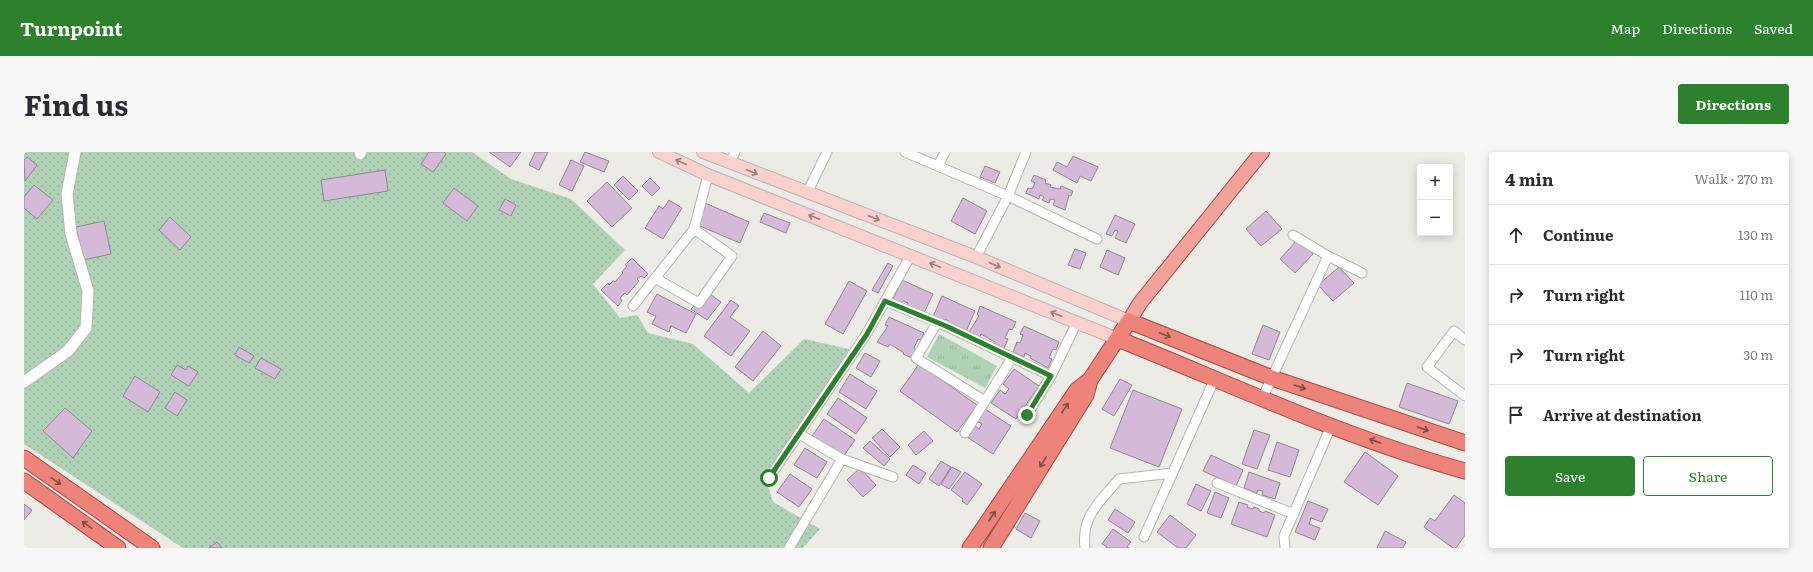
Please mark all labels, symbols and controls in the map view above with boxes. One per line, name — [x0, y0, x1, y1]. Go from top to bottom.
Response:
text: Turnpoint — [20, 14, 123, 42]
text: Map — [1610, 18, 1640, 38]
text: Directions — [1662, 18, 1732, 38]
text: Saved — [1754, 18, 1793, 38]
text: Find us — [24, 83, 128, 125]
button: Directions — [1678, 84, 1789, 124]
one-way arrow — [676, 158, 688, 165]
map controls — [1417, 164, 1453, 236]
button: + — [1417, 164, 1453, 200]
text: 4 min — [1505, 166, 1554, 191]
one-way arrow — [746, 169, 759, 176]
text: Walk · 270 m — [1694, 169, 1773, 188]
button: − — [1417, 200, 1453, 236]
one-way arrow — [809, 213, 821, 220]
one-way arrow — [868, 215, 880, 223]
text: Continue — [1543, 223, 1613, 246]
icon: ahead — [1505, 224, 1527, 246]
text: 130 m — [1738, 225, 1773, 244]
one-way arrow — [930, 261, 942, 268]
one-way arrow — [989, 262, 1001, 269]
text: Turn right — [1543, 283, 1625, 306]
icon: right — [1505, 284, 1527, 306]
text: 110 m — [1740, 285, 1773, 304]
one-way arrow — [1050, 310, 1062, 317]
one-way arrow — [1159, 332, 1171, 340]
text: Turn right — [1543, 343, 1625, 366]
icon: right — [1505, 344, 1527, 366]
text: 30 m — [1743, 345, 1773, 364]
one-way arrow — [1293, 384, 1306, 391]
one-way arrow — [1061, 403, 1069, 414]
text: Arrive at destination — [1543, 403, 1702, 426]
icon: arrive — [1505, 404, 1527, 426]
route end — [1018, 406, 1036, 424]
one-way arrow — [1416, 426, 1429, 433]
one-way arrow — [1368, 437, 1381, 444]
one-way arrow — [1039, 456, 1047, 468]
button: Save — [1505, 456, 1635, 496]
button: Share — [1643, 456, 1773, 496]
route start — [760, 469, 778, 487]
one-way arrow — [50, 477, 61, 485]
one-way arrow — [988, 511, 996, 522]
one-way arrow — [81, 521, 92, 530]

